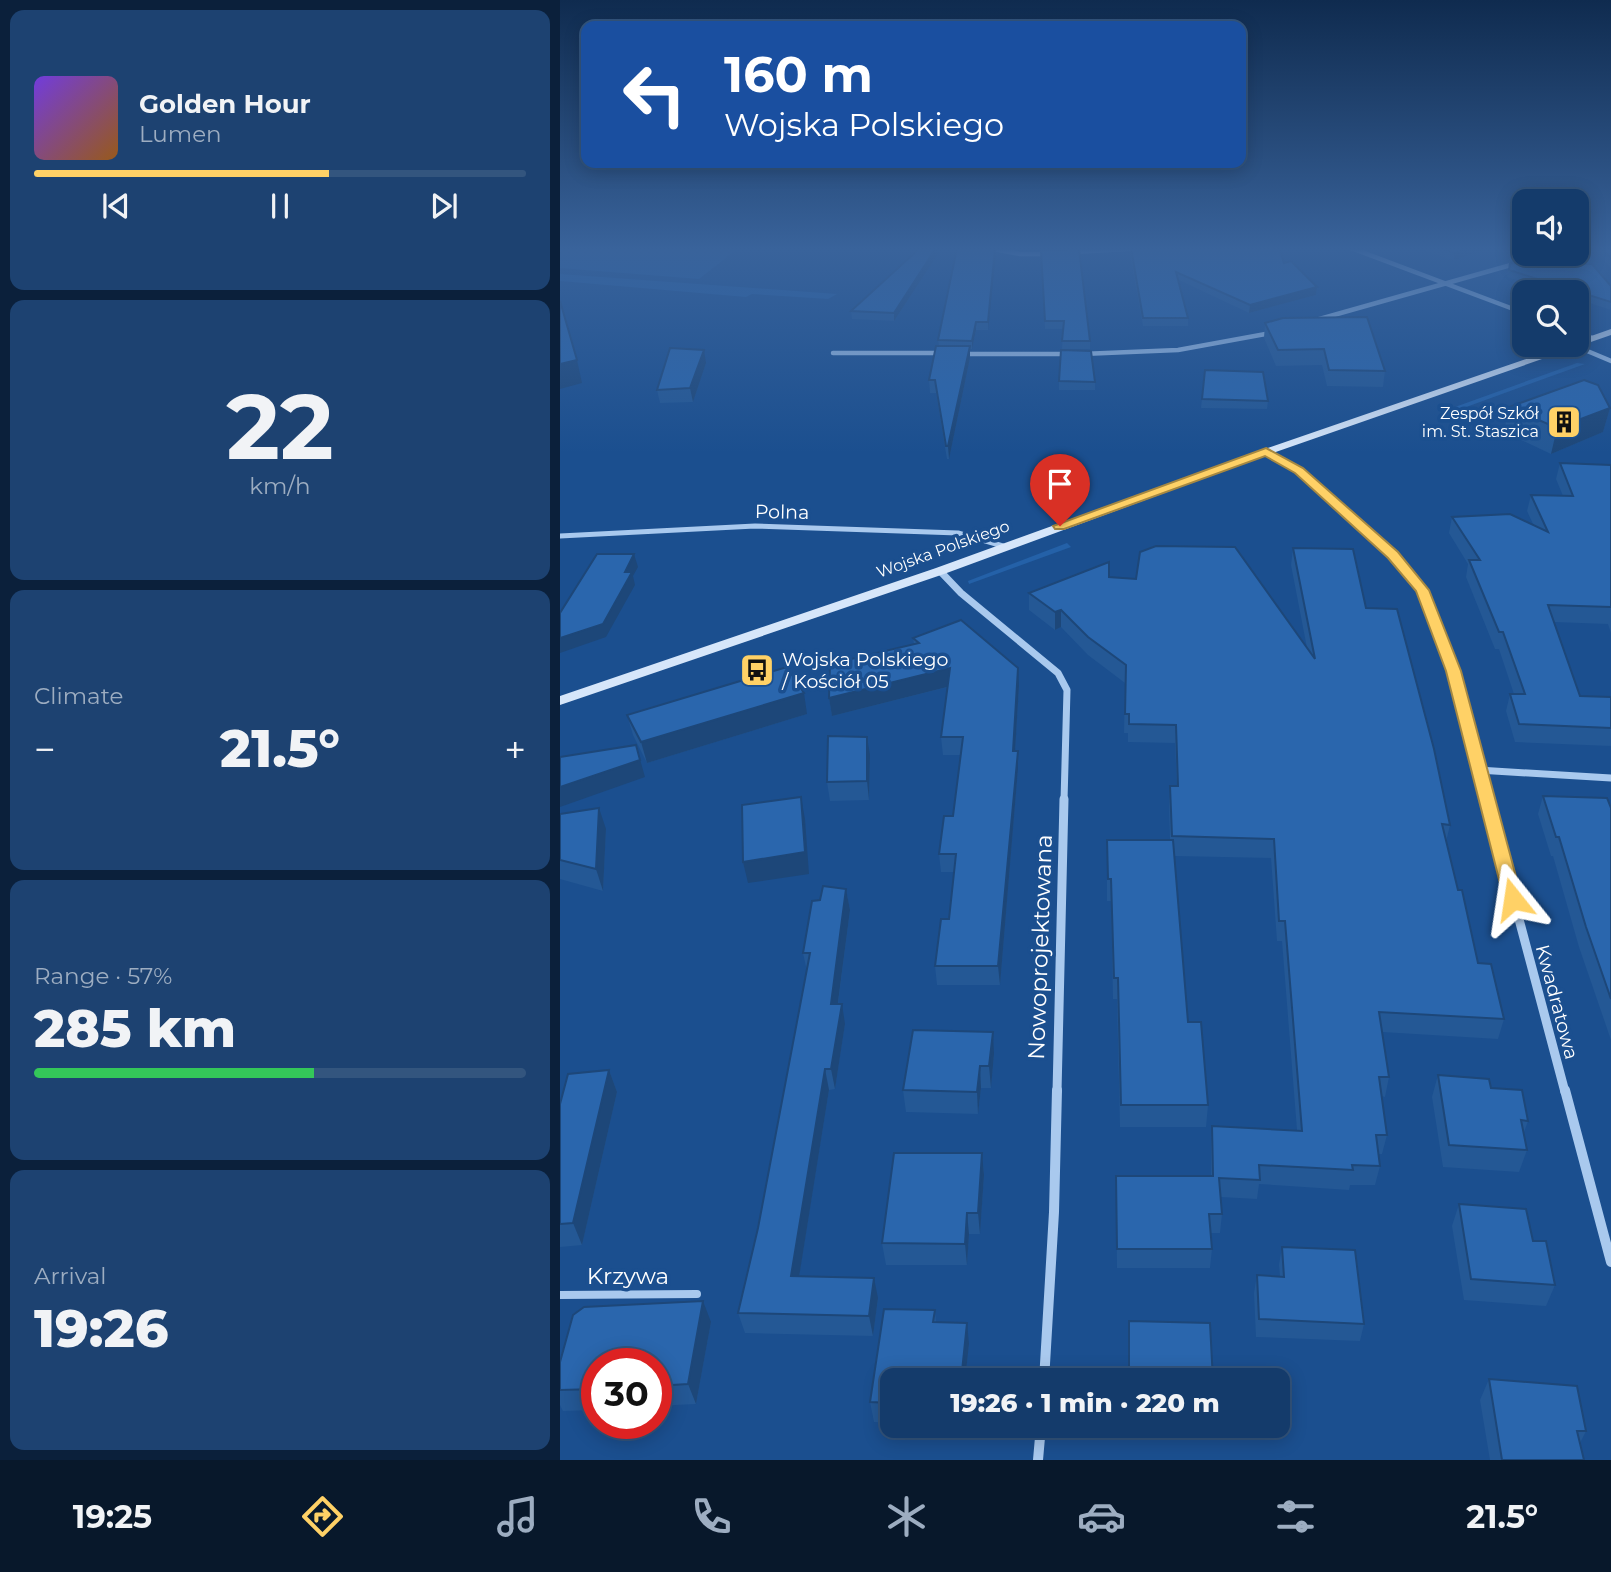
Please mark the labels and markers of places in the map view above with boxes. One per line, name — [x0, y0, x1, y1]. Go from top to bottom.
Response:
building icon: Zespół Szkół im. St. Staszica — [1545, 403, 1583, 441]
place label: Zespół Szkół im. St. Staszica — [1422, 404, 1540, 441]
pin — [1030, 454, 1090, 526]
place label: Wojska Polskiego / Kościół 05 — [781, 648, 948, 693]
bus stop icon: Wojska Polskiego / Kościół 05 — [738, 651, 776, 689]

